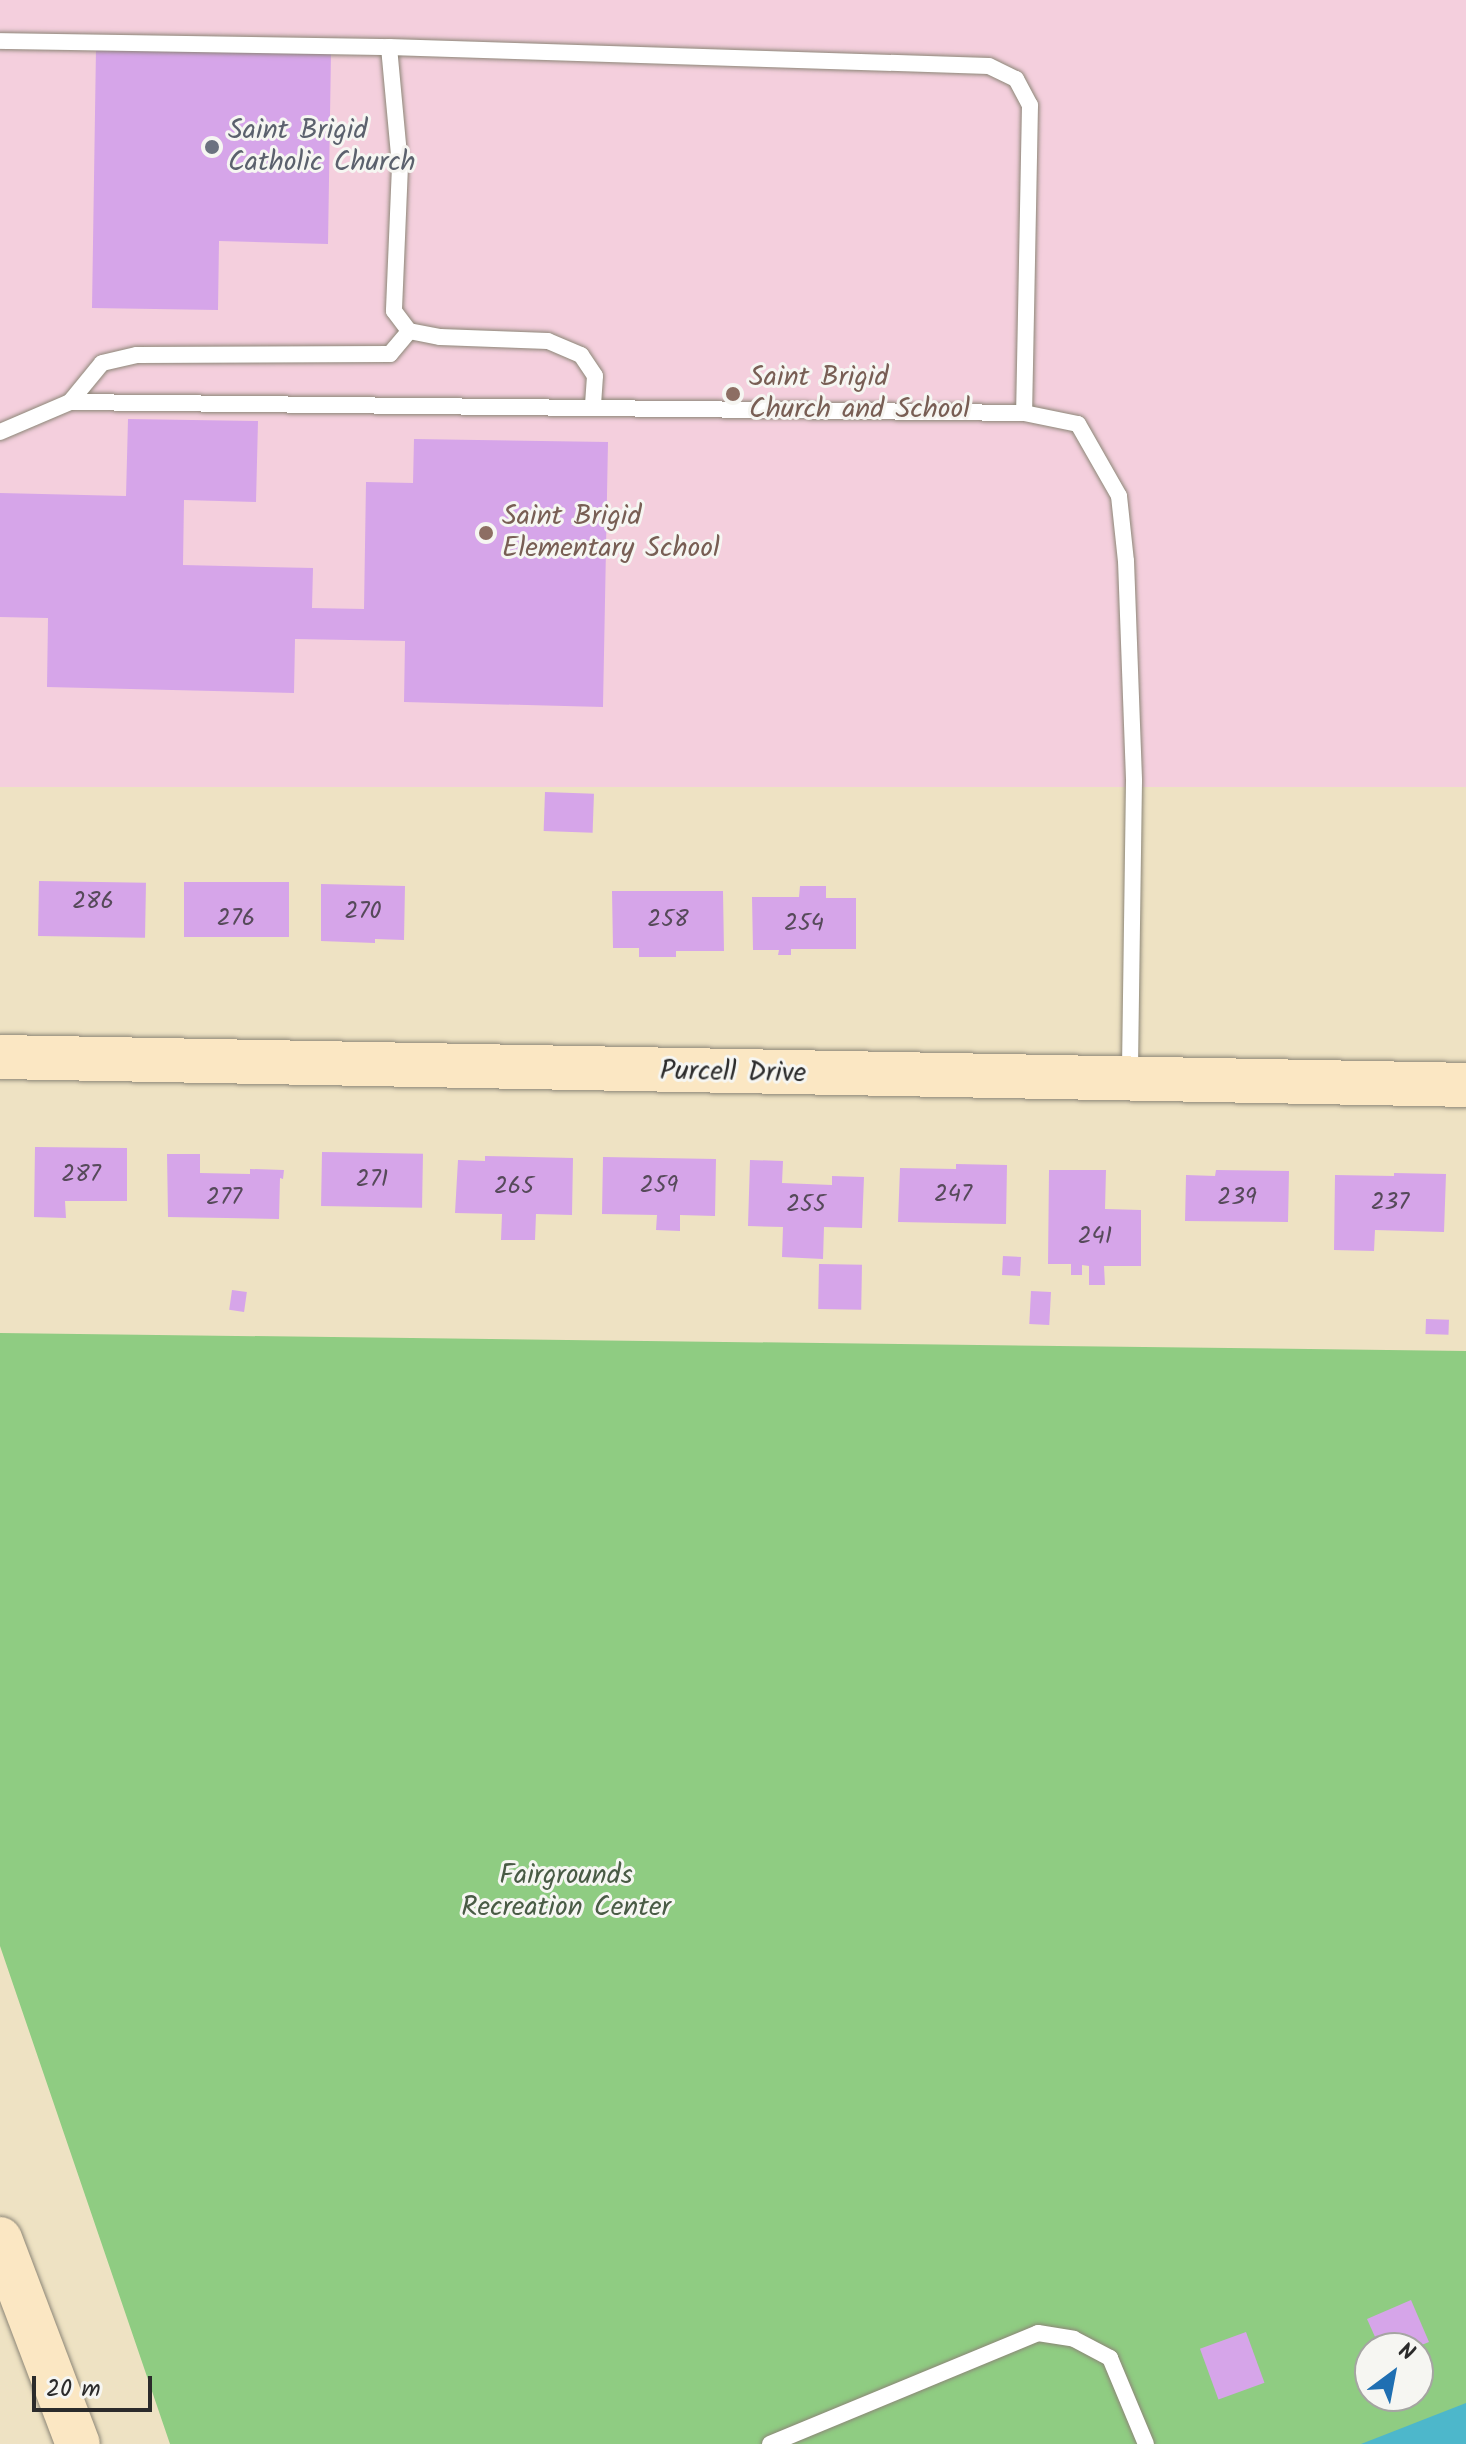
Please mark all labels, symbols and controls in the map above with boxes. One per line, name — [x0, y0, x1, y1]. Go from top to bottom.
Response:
place label: Saint Brigid Catholic Church — [228, 114, 416, 180]
marker: Saint Brigid Catholic Church — [203, 138, 221, 156]
place label: Saint Brigid Church and School — [749, 361, 970, 427]
marker: Saint Brigid Church and School — [724, 385, 742, 403]
place label: Saint Brigid Elementary School — [502, 500, 720, 566]
marker: Saint Brigid Elementary School — [477, 524, 495, 542]
house number: 286 — [72, 888, 114, 916]
house number: 270 — [344, 898, 382, 926]
house number: 276 — [217, 905, 255, 933]
house number: 258 — [647, 906, 689, 934]
house number: 254 — [784, 910, 824, 938]
street label: Purcell Drive — [660, 1055, 806, 1091]
house number: 287 — [61, 1161, 101, 1189]
house number: 271 — [356, 1166, 388, 1194]
house number: 259 — [640, 1172, 678, 1200]
house number: 265 — [494, 1173, 534, 1201]
house number: 247 — [934, 1181, 972, 1209]
house number: 277 — [206, 1184, 242, 1212]
house number: 239 — [1217, 1184, 1257, 1212]
house number: 237 — [1371, 1189, 1409, 1217]
house number: 255 — [786, 1191, 826, 1219]
house number: 241 — [1078, 1223, 1112, 1251]
park label: Fairgrounds Recreation Center — [461, 1859, 671, 1925]
north arrow — [1354, 2332, 1434, 2412]
text: N — [1391, 2334, 1421, 2371]
scale bar — [36, 2360, 156, 2410]
text: 20 m — [46, 2370, 101, 2409]

